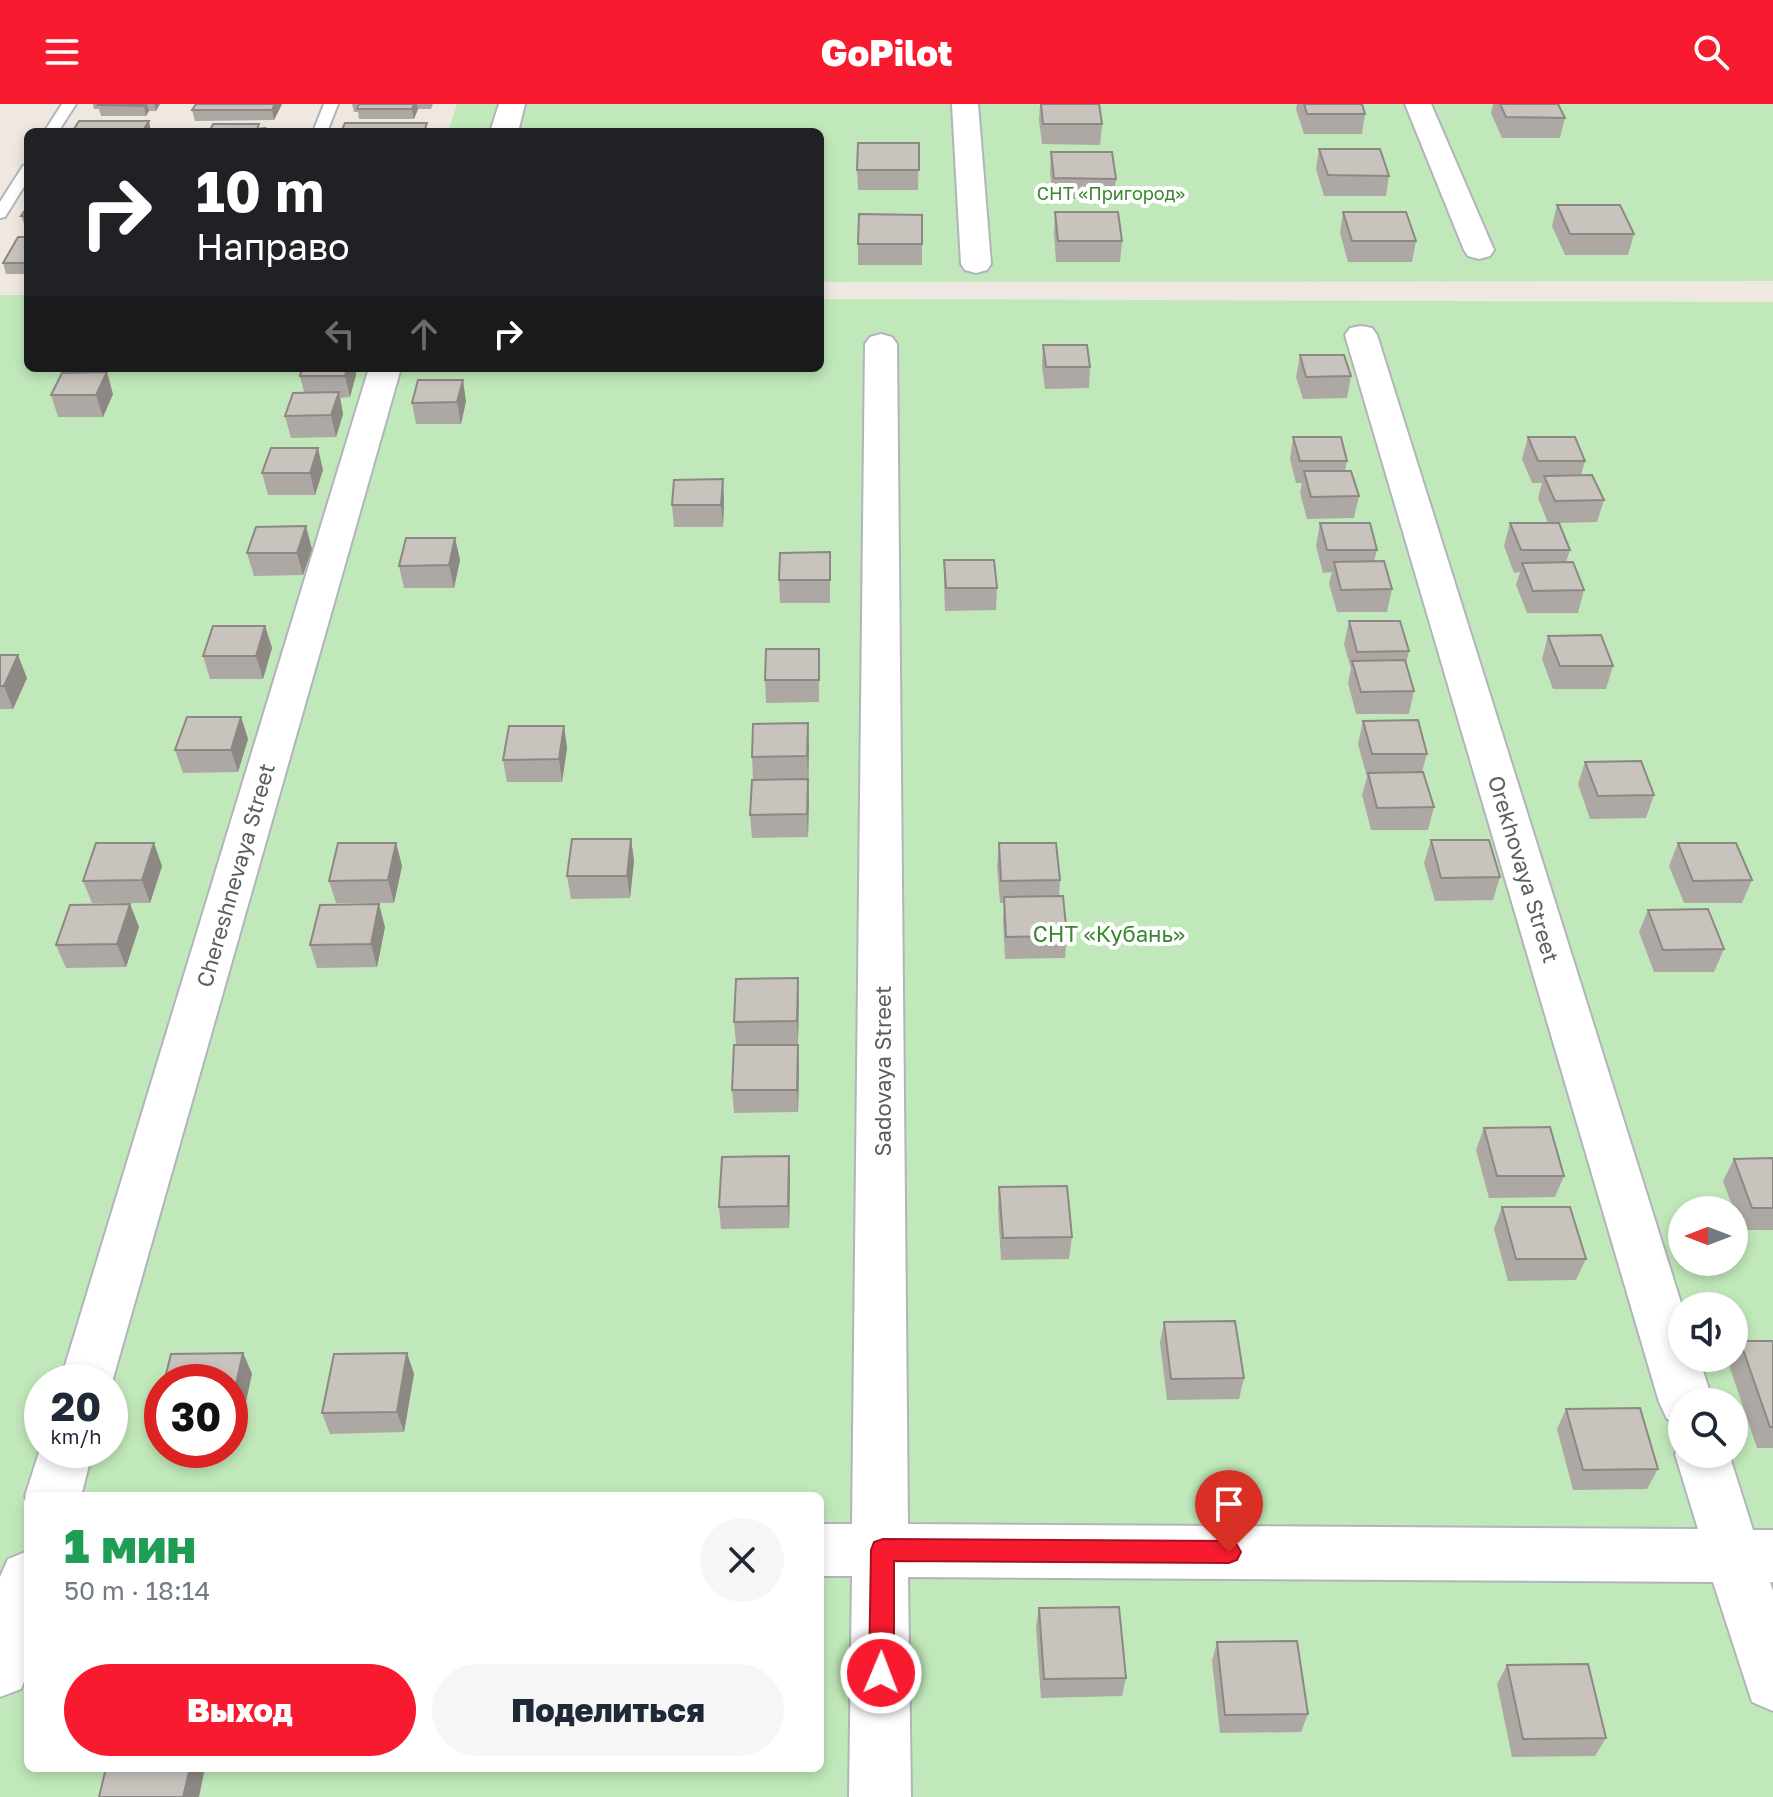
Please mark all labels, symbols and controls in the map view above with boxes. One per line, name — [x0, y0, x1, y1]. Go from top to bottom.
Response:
icon: menu — [40, 30, 84, 74]
icon: search — [1689, 30, 1733, 74]
text: GoPilot — [820, 31, 953, 74]
text: 10 m — [196, 157, 324, 224]
icon: right — [64, 160, 168, 264]
park label: СНТ «Пригород» — [1037, 182, 1185, 204]
text: Направо — [196, 225, 350, 268]
icon: left — [318, 312, 362, 356]
icon: ahead — [402, 312, 446, 356]
icon: right — [486, 312, 530, 356]
street label: Chereshnevaya Street — [190, 760, 280, 990]
street label: Orekhovaya Street — [1483, 772, 1565, 966]
park label: СНТ «Кубань» — [1033, 920, 1185, 947]
street label: Sadovaya Street — [869, 985, 896, 1157]
north arrow — [1668, 1196, 1748, 1276]
map controls — [1668, 1196, 1748, 1468]
button: sound — [1668, 1292, 1748, 1372]
speed limit sign: 30 — [144, 1364, 248, 1468]
text: 20 — [51, 1382, 101, 1430]
button: search — [1668, 1388, 1748, 1468]
text: km/h — [51, 1424, 101, 1448]
pin — [1195, 1470, 1263, 1552]
icon: arrive — [1207, 1482, 1251, 1526]
text: 1 мин — [64, 1516, 196, 1574]
button: close — [700, 1518, 784, 1602]
text: 50 m · 18:14 — [64, 1575, 210, 1606]
position arrow — [839, 1631, 923, 1715]
button: Выход — [64, 1664, 416, 1756]
button: Поделиться — [432, 1664, 784, 1756]

